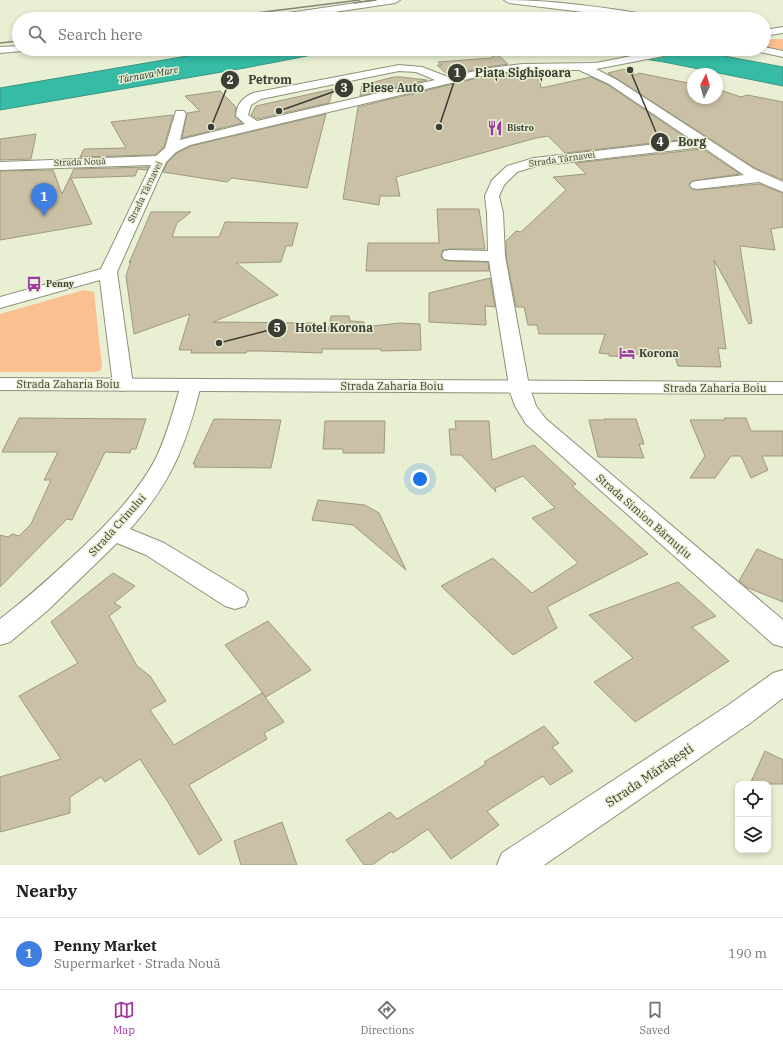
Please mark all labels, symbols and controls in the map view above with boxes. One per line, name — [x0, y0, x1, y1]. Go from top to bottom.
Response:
search box — [12, 12, 771, 56]
icon: search — [26, 23, 48, 45]
text: Search here — [58, 25, 143, 44]
callout: Piața Sighișoara — [447, 61, 580, 85]
water label: Târnava Mare — [117, 63, 180, 86]
text: 1 — [453, 65, 461, 80]
text: Piața Sighișoara — [475, 65, 571, 82]
callout: Petrom — [220, 68, 300, 92]
north arrow — [687, 68, 723, 104]
text: 2 — [226, 72, 234, 87]
text: Petrom — [248, 72, 292, 87]
callout: Piese Auto — [334, 76, 432, 100]
text: 3 — [340, 80, 348, 95]
text: Piese Auto — [362, 80, 424, 95]
restaurant icon: Bistro — [486, 119, 504, 137]
place label: Bistro — [507, 122, 534, 133]
callout: Borg — [650, 130, 714, 154]
text: 4 — [656, 134, 664, 149]
text: Borg — [678, 134, 706, 149]
street label: Strada Târnavei — [528, 148, 596, 169]
street label: Strada Nouă — [54, 155, 106, 168]
street label: Strada Târnavei — [125, 159, 164, 224]
pin: 1 — [31, 183, 57, 216]
bus stop icon: Penny — [25, 275, 43, 293]
place label: Penny — [46, 278, 75, 289]
callout: Hotel Korona — [267, 316, 381, 340]
text: 5 — [273, 320, 281, 335]
text: Hotel Korona — [295, 320, 373, 335]
hotel icon: Korona — [618, 344, 636, 362]
place label: Korona — [639, 346, 679, 360]
street label: Strada Zaharia Boiu — [16, 377, 120, 391]
street label: Strada Zaharia Boiu — [340, 379, 444, 393]
street label: Strada Zaharia Boiu — [663, 381, 767, 395]
your location — [410, 469, 430, 489]
street label: Strada Simion Bărnuțiu — [593, 471, 695, 562]
street label: Strada Crinului — [85, 490, 149, 559]
street label: Strada Mărășești — [602, 740, 697, 811]
map controls — [735, 781, 771, 853]
button: locate — [735, 781, 771, 817]
button: layers — [735, 817, 771, 853]
text: Nearby — [16, 880, 77, 902]
text: Penny Market — [54, 936, 157, 955]
text: 1 — [25, 945, 33, 962]
text: 190 m — [728, 945, 767, 962]
text: Supermarket · Strada Nouă — [54, 955, 221, 972]
tab: Map — [113, 999, 135, 1037]
tab: Directions — [360, 999, 414, 1037]
tab: Saved — [639, 999, 670, 1037]

